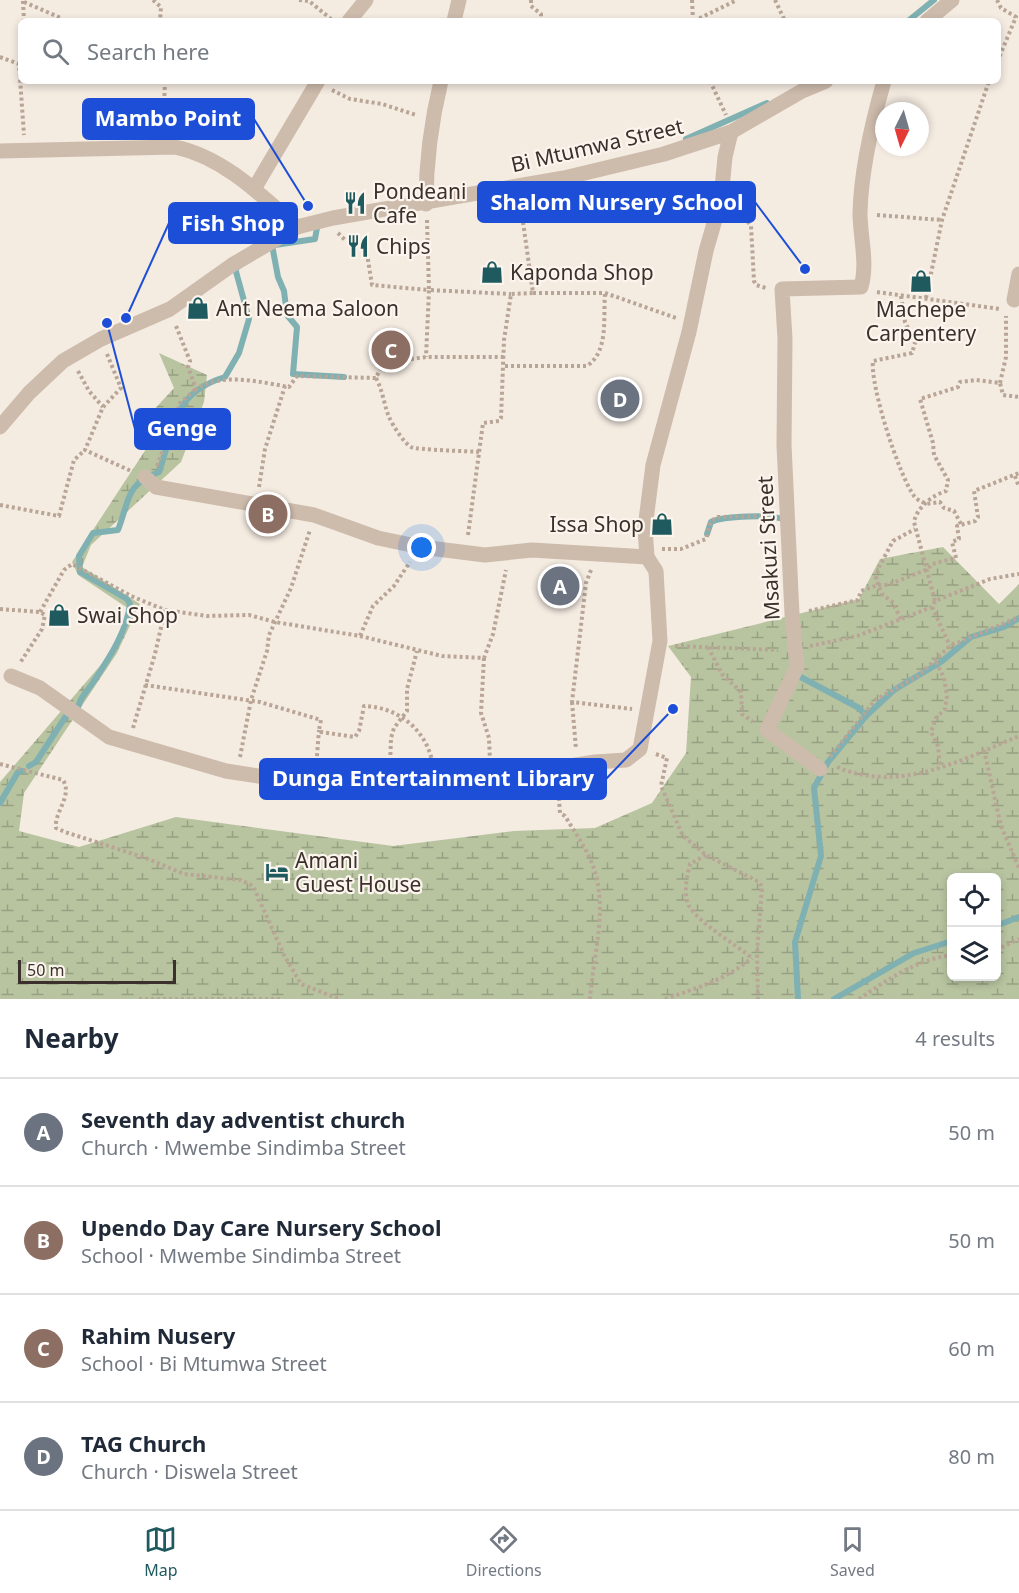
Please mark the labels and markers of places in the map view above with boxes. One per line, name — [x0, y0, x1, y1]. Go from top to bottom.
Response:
callout: Mambo Point — [83, 99, 254, 139]
place label: Pondeani Cafe — [373, 177, 466, 229]
callout: Shalom Nursery School — [478, 182, 755, 222]
restaurant icon: Pondeani Cafe — [342, 190, 368, 216]
callout: Fish Shop — [169, 203, 297, 243]
place label: Chips — [376, 232, 431, 260]
restaurant icon: Chips — [345, 233, 371, 259]
place label: Kaponda Shop — [510, 258, 654, 286]
shop icon: Kaponda Shop — [479, 259, 505, 285]
shop icon: Machepe Carpentery — [908, 268, 934, 294]
place label: Ant Neema Saloon — [216, 294, 399, 322]
shop icon: Ant Neema Saloon — [185, 295, 211, 321]
place label: Machepe Carpentery — [866, 295, 976, 347]
pin: C — [372, 328, 410, 372]
pin: D — [600, 376, 640, 422]
callout: Genge — [135, 409, 230, 449]
pin: B — [248, 492, 288, 536]
place label: Issa Shop — [549, 510, 644, 538]
shop icon: Issa Shop — [649, 511, 675, 537]
pin: A — [540, 564, 580, 608]
place label: Swai Shop — [77, 601, 178, 629]
shop icon: Swai Shop — [46, 602, 72, 628]
callout: Dunga Entertainment Library — [260, 759, 606, 799]
place label: Amani Guest House — [295, 846, 421, 898]
hotel icon: Amani Guest House — [264, 859, 290, 885]

